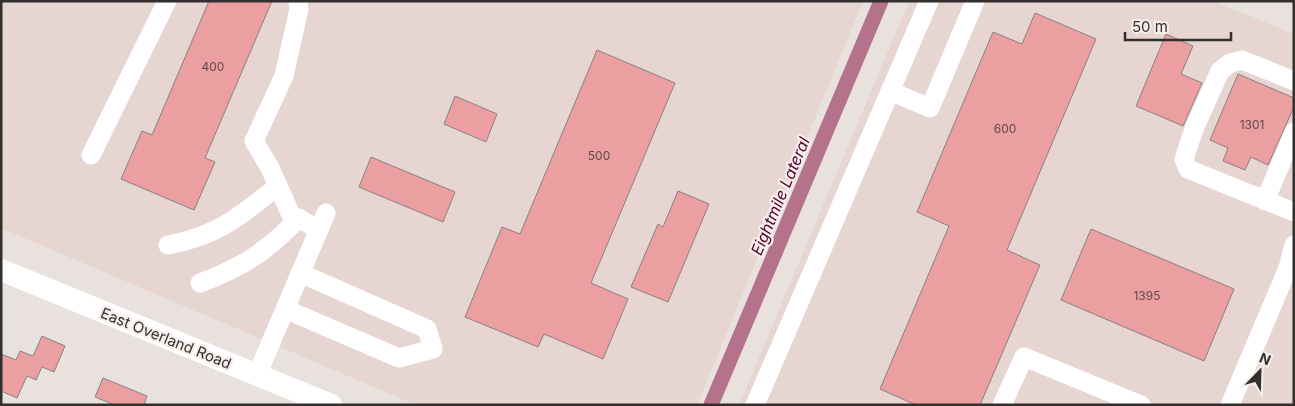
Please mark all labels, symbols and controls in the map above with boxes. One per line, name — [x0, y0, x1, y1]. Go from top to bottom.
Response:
scale bar — [1125, 10, 1231, 42]
text: 50 m — [1132, 17, 1168, 36]
house number: 400 — [202, 59, 224, 74]
house number: 1301 — [1240, 117, 1264, 132]
house number: 600 — [994, 121, 1016, 136]
water label: Eightmile Lateral — [746, 134, 814, 258]
house number: 500 — [588, 148, 610, 163]
house number: 1395 — [1133, 288, 1161, 303]
street label: East Overland Road — [98, 303, 234, 373]
north arrow — [1235, 346, 1285, 396]
text: N — [1257, 349, 1274, 368]

